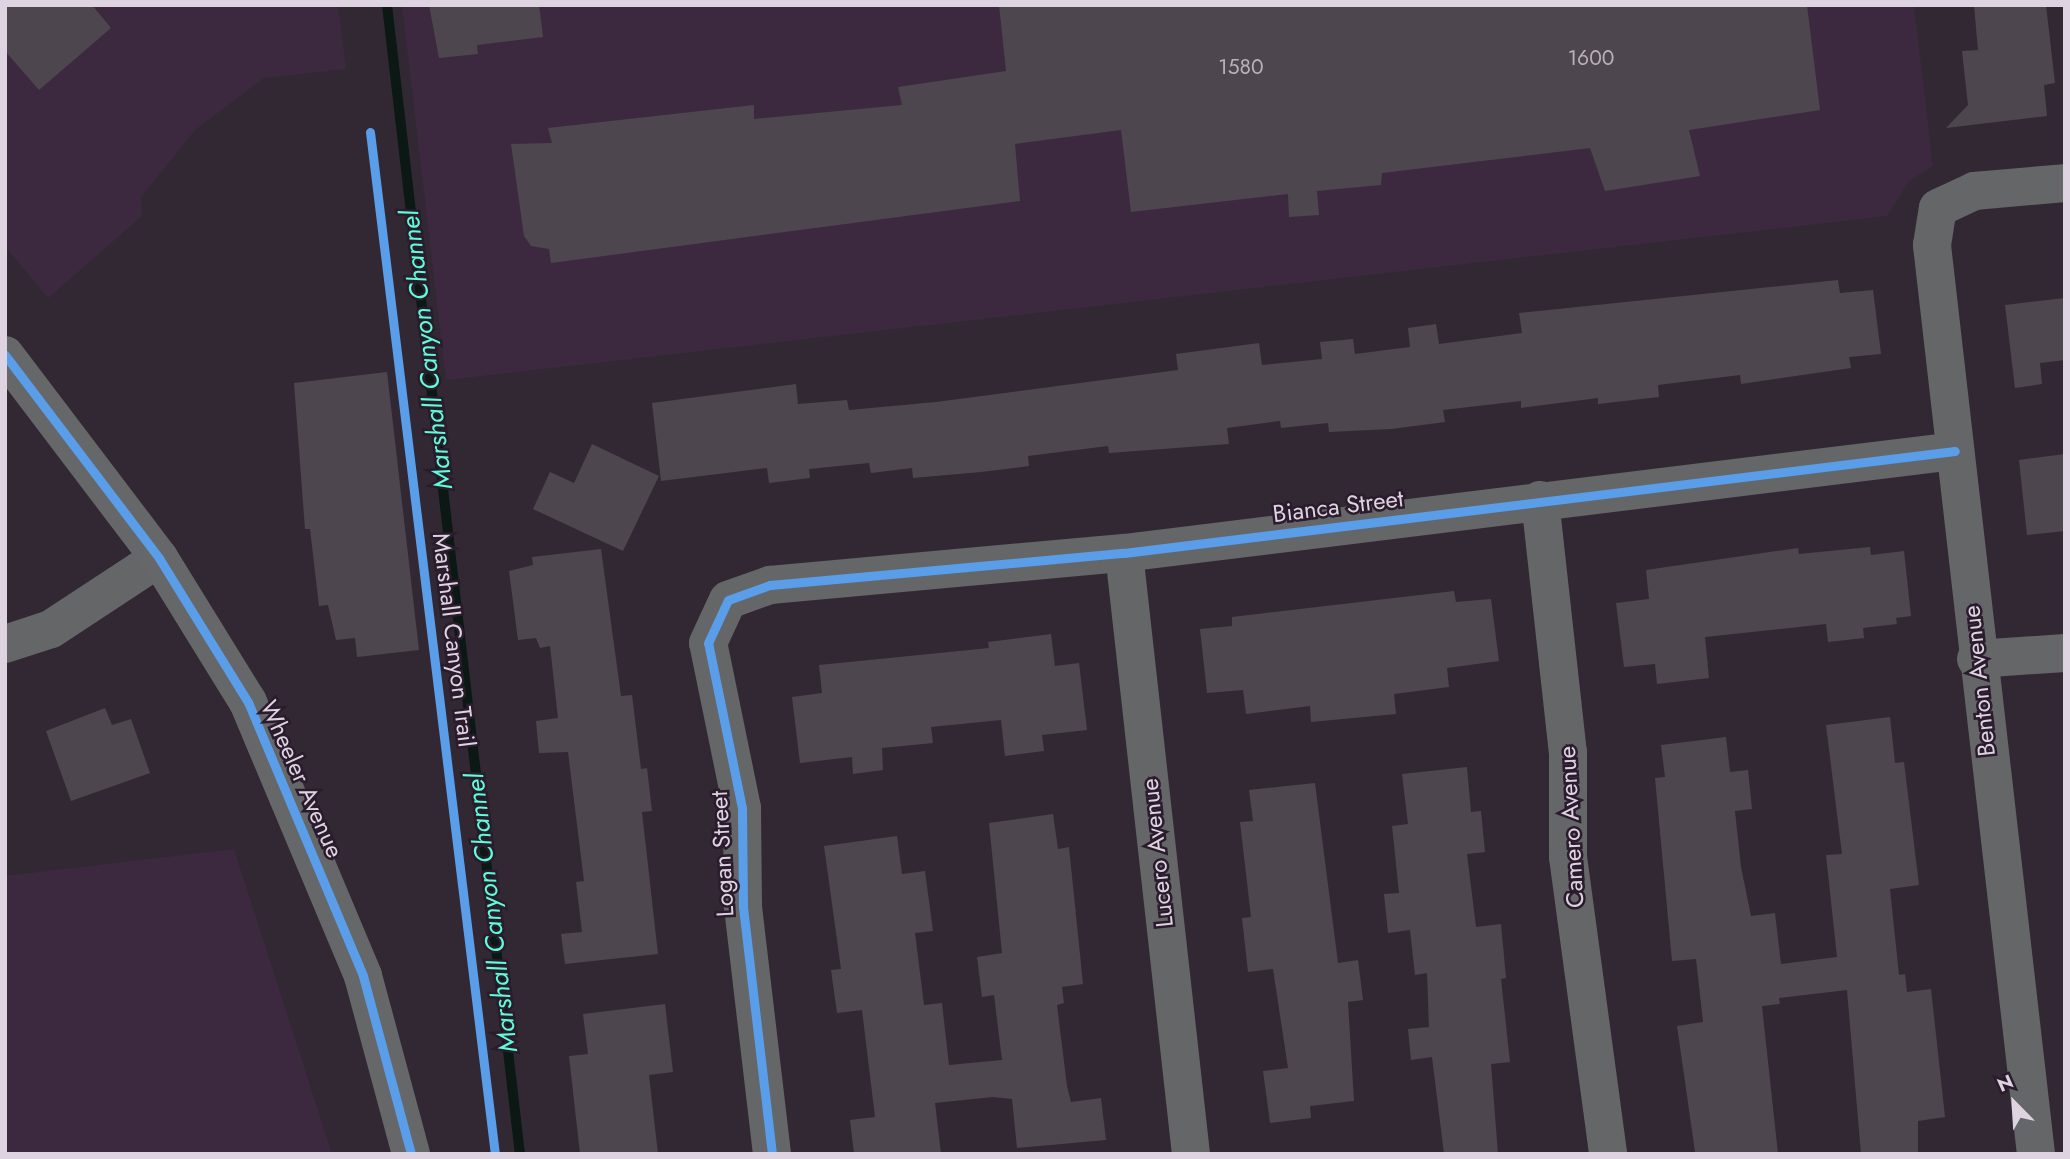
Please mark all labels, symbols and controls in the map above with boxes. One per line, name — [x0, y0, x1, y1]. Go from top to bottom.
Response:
house number: 1600 — [1568, 45, 1614, 71]
house number: 1580 — [1218, 54, 1264, 80]
water label: Marshall Canyon Channel — [394, 209, 460, 491]
street label: Bianca Street — [1271, 484, 1405, 528]
street label: Marshall Canyon Trail — [427, 531, 481, 749]
street label: Benton Avenue — [1957, 604, 2001, 758]
street label: Wheeler Avenue — [254, 696, 350, 862]
street label: Camero Avenue — [1552, 745, 1590, 909]
water label: Marshall Canyon Channel — [459, 772, 525, 1054]
street label: Lucero Avenue — [1135, 777, 1179, 929]
street label: Logan Street — [704, 790, 740, 918]
north arrow — [1979, 1068, 2049, 1138]
text: N — [1993, 1068, 2018, 1099]

